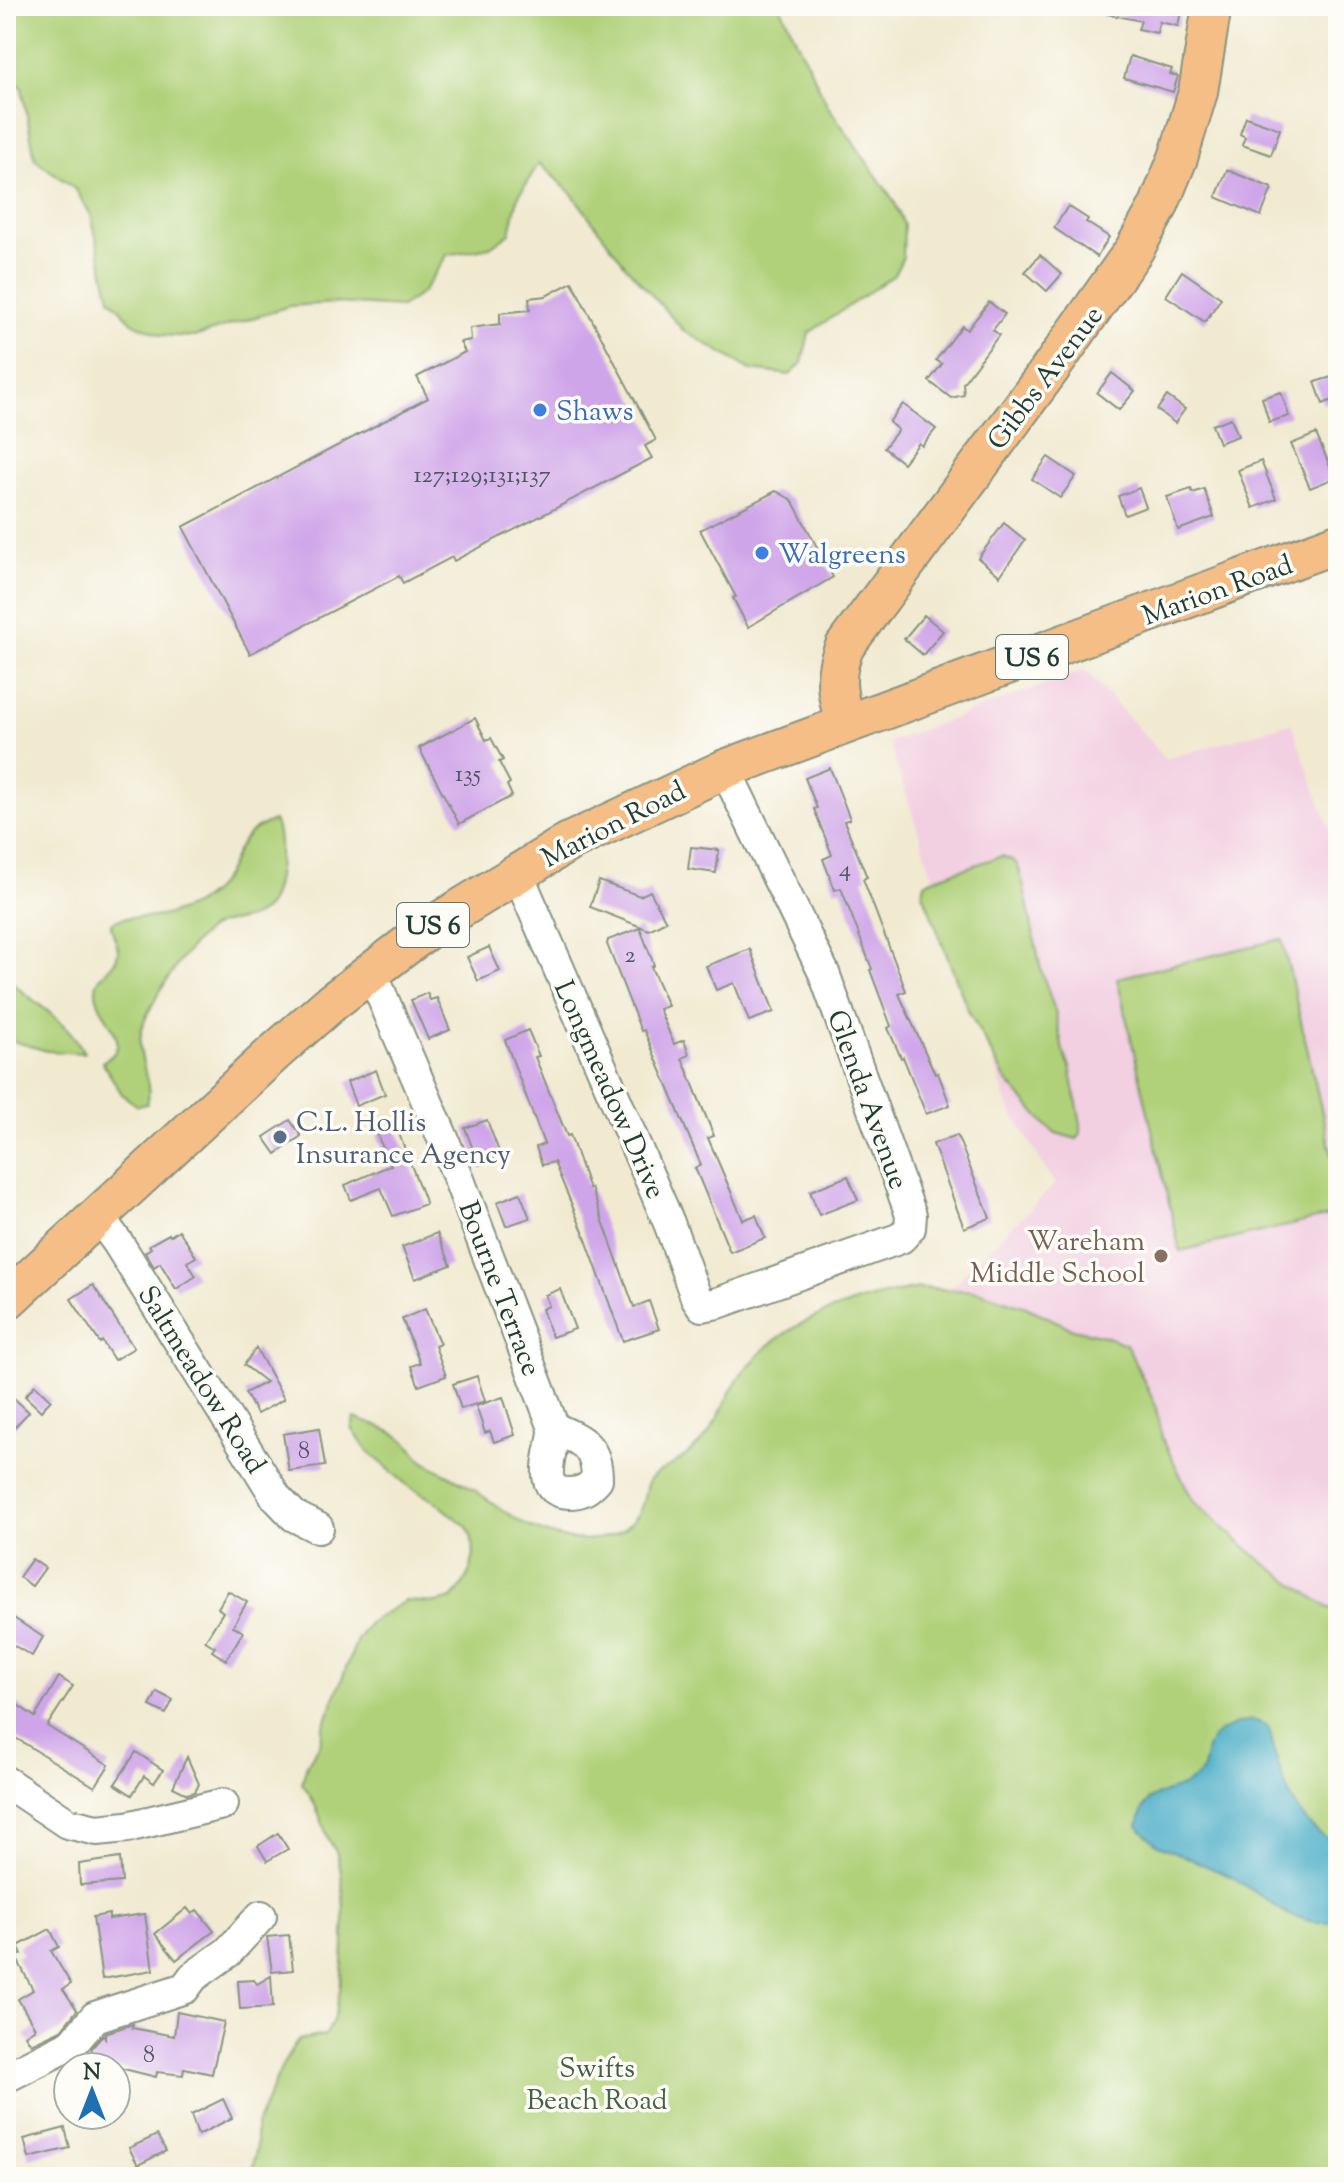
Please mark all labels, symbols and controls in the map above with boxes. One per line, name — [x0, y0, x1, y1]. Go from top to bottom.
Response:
street label: Gibbs Avenue — [979, 298, 1114, 459]
place label: Shaws — [556, 393, 634, 433]
marker: Shaws — [531, 401, 549, 419]
house number: 127;129;131;137 — [413, 459, 551, 493]
place label: Walgreens — [778, 536, 906, 576]
marker: Walgreens — [753, 544, 771, 562]
street label: Marion Road — [1137, 546, 1299, 638]
road number: US 6 — [996, 635, 1068, 679]
house number: 135 — [455, 758, 481, 792]
street label: Marion Road — [535, 772, 694, 879]
house number: 4 — [839, 853, 851, 887]
road number: US 6 — [397, 903, 469, 947]
house number: 2 — [624, 939, 636, 973]
street label: Longmeadow Drive — [542, 975, 674, 1206]
street label: Glenda Avenue — [815, 1005, 917, 1195]
place label: C.L. Hollis Insurance Agency — [296, 1104, 511, 1176]
marker: C.L. Hollis Insurance Agency — [271, 1128, 289, 1146]
street label: Bourne Terrace — [446, 1196, 550, 1382]
place label: Wareham Middle School — [970, 1223, 1145, 1295]
marker: Wareham Middle School — [1152, 1247, 1170, 1265]
street label: Saltmeadow Road — [127, 1279, 274, 1483]
house number: 8 — [298, 1435, 310, 1469]
house number: 8 — [143, 2039, 155, 2073]
park label: Swifts Beach Road — [526, 2050, 668, 2122]
north arrow — [52, 2051, 132, 2131]
text: N — [83, 2058, 101, 2090]

